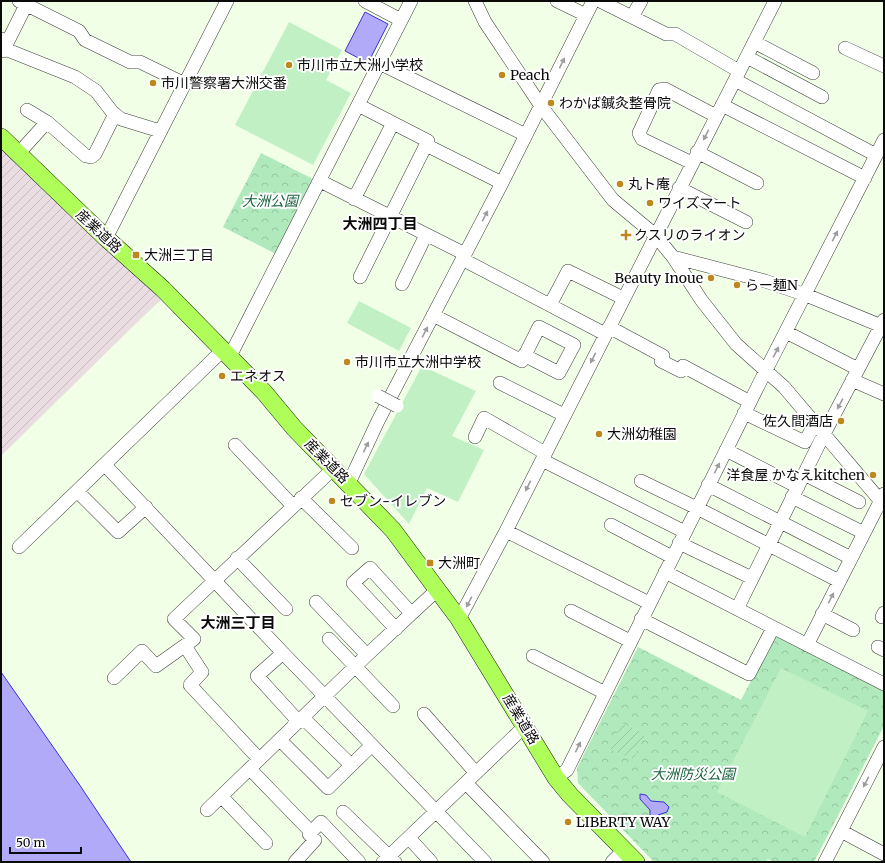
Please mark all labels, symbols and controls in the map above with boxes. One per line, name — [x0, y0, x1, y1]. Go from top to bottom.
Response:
place label: 市川市立大洲小学校 — [297, 56, 423, 74]
one-way arrow — [559, 57, 565, 68]
marker: 市川市立大洲小学校 — [284, 60, 294, 70]
place label: Peach — [510, 66, 550, 84]
marker: Peach — [497, 70, 507, 80]
place label: 市川警察署大洲交番 — [161, 74, 287, 92]
marker: 市川警察署大洲交番 — [148, 78, 158, 88]
place label: わかば鍼灸整骨院 — [559, 94, 671, 112]
marker: わかば鍼灸整骨院 — [546, 98, 556, 108]
one-way arrow — [703, 130, 709, 141]
place label: 丸ト庵 — [628, 175, 670, 193]
marker: 丸ト庵 — [615, 179, 625, 189]
park label: 大洲公園 — [242, 192, 300, 210]
place label: ワイズマート — [658, 194, 742, 212]
marker: ワイズマート — [645, 198, 655, 208]
street label: 産業道路 — [72, 205, 126, 257]
one-way arrow — [481, 210, 488, 222]
district label: 大洲四丁目 — [342, 214, 418, 233]
place label: クスリのライオン — [634, 226, 746, 244]
marker: クスリのライオン — [621, 230, 631, 240]
one-way arrow — [832, 231, 838, 242]
place label: 大洲三丁目 — [144, 246, 214, 264]
marker: 大洲三丁目 — [131, 250, 141, 260]
place label: Beauty Inoue — [615, 269, 703, 287]
marker: Beauty Inoue — [706, 273, 716, 283]
place label: らー麺N — [745, 276, 798, 294]
marker: らー麺N — [732, 280, 742, 290]
one-way arrow — [422, 326, 428, 337]
one-way arrow — [772, 346, 779, 358]
one-way arrow — [590, 352, 596, 364]
place label: 市川市立大洲中学校 — [355, 353, 481, 371]
marker: 市川市立大洲中学校 — [342, 357, 352, 367]
place label: エネオス — [230, 367, 286, 385]
marker: エネオス — [217, 371, 227, 381]
one-way arrow — [837, 398, 843, 410]
place label: 佐久間酒店 — [763, 412, 833, 430]
marker: 佐久間酒店 — [836, 416, 846, 426]
place label: 大洲幼稚園 — [607, 425, 677, 443]
marker: 大洲幼稚園 — [594, 429, 604, 439]
street label: 産業道路 — [301, 435, 353, 487]
one-way arrow — [363, 442, 369, 453]
one-way arrow — [714, 462, 720, 474]
place label: 洋食屋 かなえkitchen — [727, 466, 865, 484]
marker: 洋食屋 かなえkitchen — [868, 470, 878, 480]
one-way arrow — [525, 481, 532, 492]
place label: セブン-イレブン — [340, 492, 446, 510]
marker: セブン-イレブン — [327, 496, 337, 506]
place label: 大洲町 — [438, 554, 480, 572]
marker: 大洲町 — [425, 558, 435, 568]
one-way arrow — [828, 592, 834, 603]
one-way arrow — [465, 596, 472, 608]
district label: 大洲三丁目 — [200, 613, 276, 632]
street label: 産業道路 — [499, 690, 543, 748]
one-way arrow — [575, 742, 581, 753]
park label: 大洲防災公園 — [651, 765, 737, 783]
one-way arrow — [863, 776, 869, 787]
place label: LIBERTY WAY — [576, 813, 672, 831]
marker: LIBERTY WAY — [563, 817, 573, 827]
scale bar — [10, 829, 81, 855]
text: 50 m — [16, 835, 45, 850]

